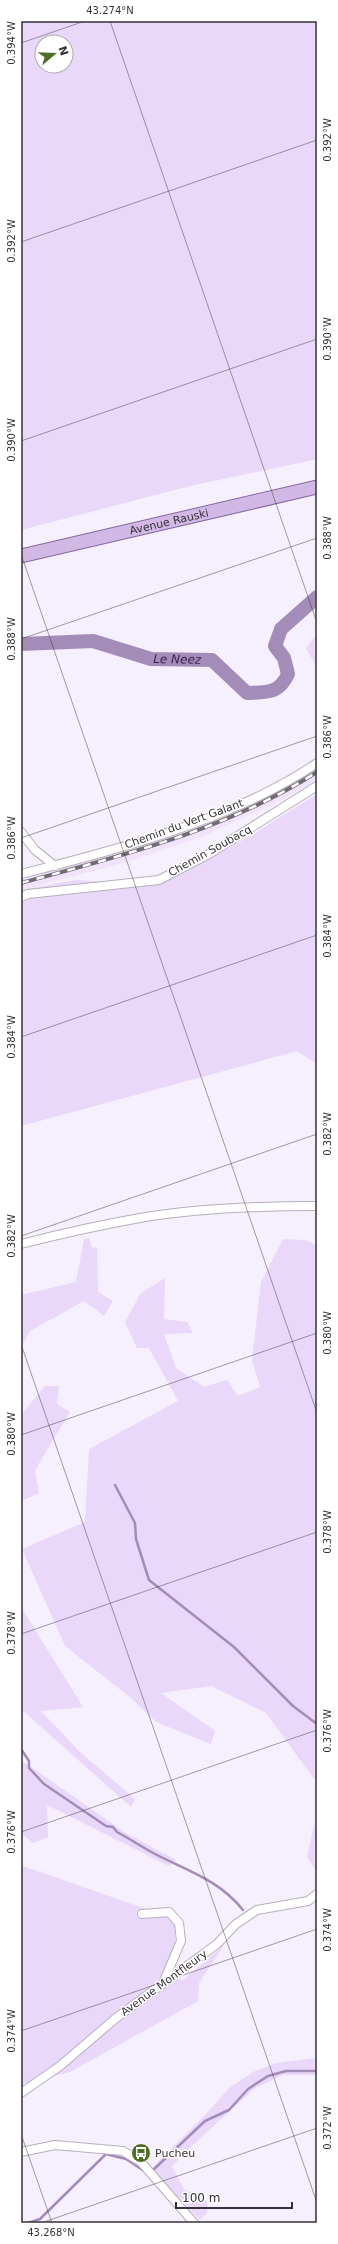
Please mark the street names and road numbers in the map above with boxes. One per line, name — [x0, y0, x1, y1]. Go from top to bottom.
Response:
street label: Avenue Rauski — [128, 506, 210, 537]
street label: Chemin du Vert Galant — [123, 796, 246, 852]
street label: Chemin Soubacq — [166, 823, 254, 879]
street label: Avenue Montfleury — [118, 1947, 210, 2019]

